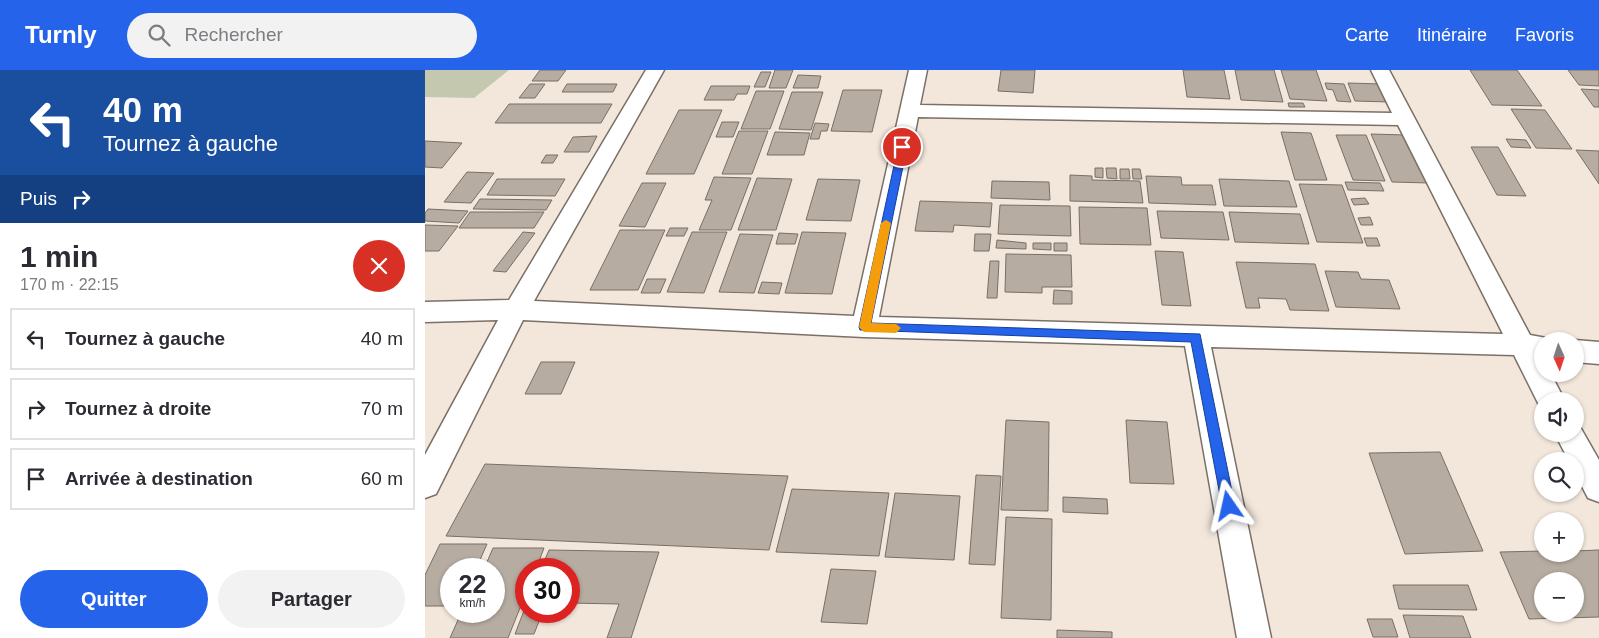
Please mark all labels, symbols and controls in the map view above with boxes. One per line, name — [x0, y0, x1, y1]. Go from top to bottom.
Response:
search box — [127, 13, 477, 58]
text: Turnly — [25, 21, 97, 48]
icon: search — [145, 21, 173, 49]
text: Rechercher — [185, 24, 283, 45]
text: Carte — [1345, 25, 1389, 45]
text: Itinéraire — [1417, 25, 1487, 45]
text: Favoris — [1515, 25, 1574, 45]
icon: left — [20, 90, 85, 155]
text: 40 m — [103, 90, 183, 129]
pin — [881, 126, 923, 168]
text: Tournez à gauche — [103, 131, 278, 156]
icon: arrive — [888, 133, 916, 161]
icon: right — [67, 185, 95, 213]
text: Puis — [20, 188, 57, 209]
text: 1 min — [20, 240, 98, 273]
button: close — [353, 240, 405, 292]
text: 170 m · 22:15 — [20, 276, 119, 293]
icon: left — [22, 325, 50, 353]
text: Tournez à gauche — [65, 328, 225, 349]
text: 40 m — [361, 328, 403, 349]
north arrow — [1534, 332, 1584, 382]
map controls — [1534, 332, 1584, 622]
button: sound — [1534, 392, 1584, 442]
icon: right — [22, 395, 50, 423]
text: Tournez à droite — [65, 398, 211, 419]
text: 70 m — [361, 398, 403, 419]
button: search — [1534, 452, 1584, 502]
icon: arrive — [22, 465, 50, 493]
text: Arrivée à destination — [65, 468, 253, 489]
text: 60 m — [361, 468, 403, 489]
position arrow — [1202, 479, 1254, 531]
button: + — [1534, 512, 1584, 562]
speed limit sign: 30 — [515, 558, 580, 623]
button: Quitter — [20, 570, 208, 628]
button: Partager — [218, 570, 405, 628]
text: 22 — [459, 570, 486, 598]
button: − — [1534, 572, 1584, 622]
text: km/h — [459, 596, 486, 610]

